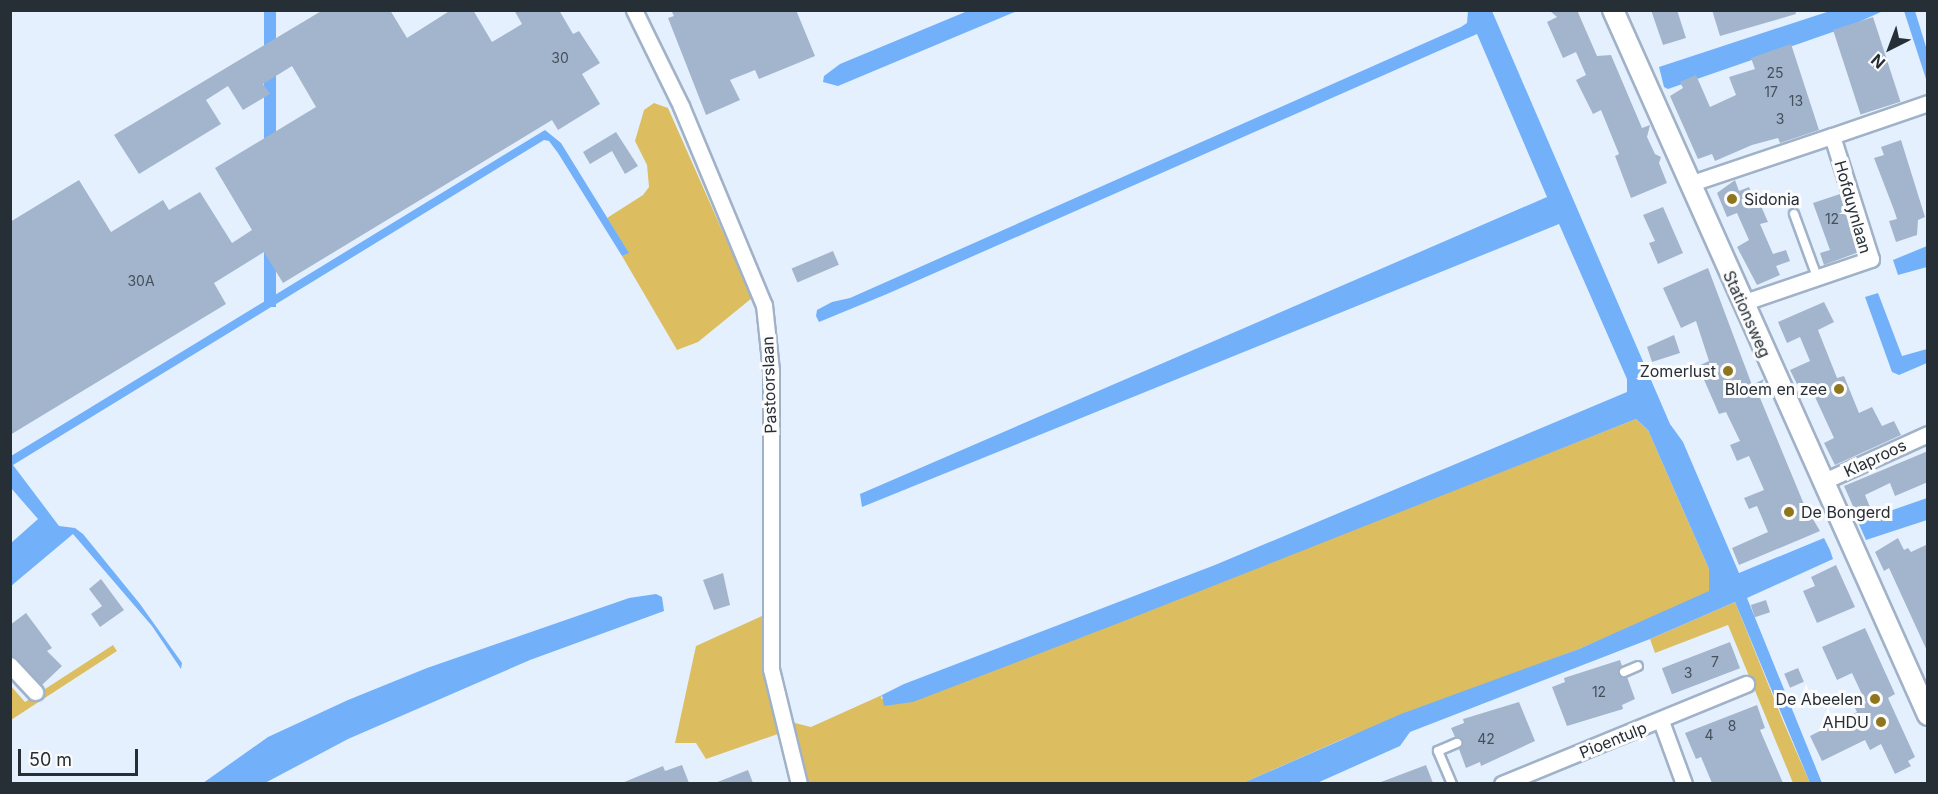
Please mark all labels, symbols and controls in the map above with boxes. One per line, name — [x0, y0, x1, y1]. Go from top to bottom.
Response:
north arrow — [1860, 18, 1920, 78]
house number: 30 — [551, 50, 569, 66]
text: N — [1867, 50, 1889, 73]
house number: 25 — [1766, 65, 1784, 81]
house number: 17 — [1764, 84, 1778, 100]
house number: 13 — [1789, 93, 1803, 109]
house number: 3 — [1776, 111, 1784, 127]
street label: Hofduynlaan — [1831, 158, 1875, 256]
place label: Sidonia — [1744, 189, 1800, 209]
marker: Sidonia — [1725, 192, 1739, 206]
house number: 12 — [1825, 211, 1839, 227]
street label: Stationsweg — [1719, 268, 1775, 360]
house number: 30A — [127, 273, 155, 289]
street label: Pastoorslaan — [758, 336, 780, 434]
place label: Zomerlust — [1640, 361, 1716, 381]
marker: Zomerlust — [1721, 364, 1735, 378]
place label: Bloem en zee — [1725, 379, 1827, 399]
marker: Bloem en zee — [1832, 382, 1846, 396]
street label: Klaproos — [1841, 435, 1909, 481]
place label: De Bongerd — [1801, 502, 1891, 522]
marker: De Bongerd — [1782, 505, 1796, 519]
house number: 7 — [1711, 654, 1719, 670]
house number: 3 — [1684, 665, 1692, 681]
house number: 12 — [1592, 684, 1606, 700]
place label: De Abeelen — [1775, 689, 1863, 709]
marker: De Abeelen — [1868, 692, 1882, 706]
place label: AHDU — [1823, 712, 1869, 732]
marker: AHDU — [1874, 715, 1888, 729]
street label: Pioentulp — [1577, 718, 1649, 762]
house number: 8 — [1728, 718, 1736, 734]
house number: 4 — [1704, 727, 1714, 743]
house number: 42 — [1477, 731, 1495, 747]
scale bar — [21, 737, 141, 775]
text: 50 m — [29, 749, 72, 770]

